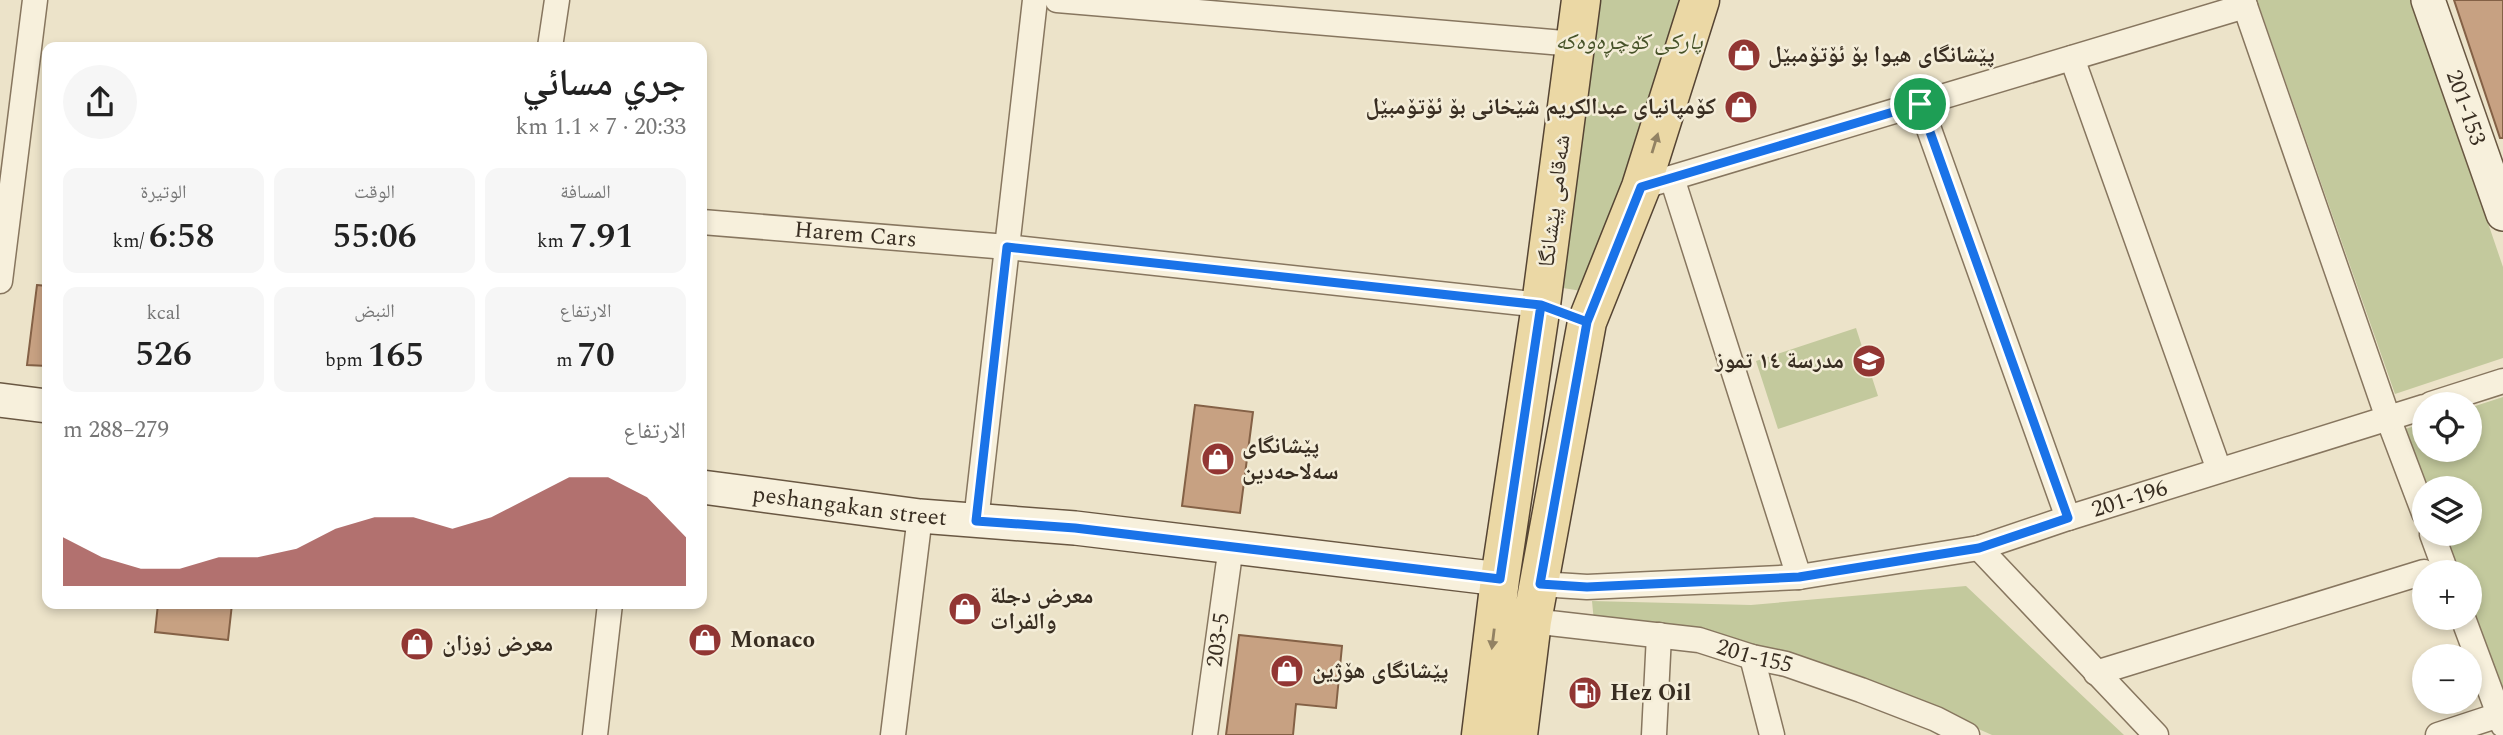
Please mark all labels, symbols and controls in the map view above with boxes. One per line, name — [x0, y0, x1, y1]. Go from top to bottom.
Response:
park label: پارکی کۆچڕەوەکە — [1555, 25, 1704, 60]
shop icon: پێشانگای هیوا بۆ ئۆتۆمبێل — [1725, 36, 1763, 74]
place label: پێشانگای هیوا بۆ ئۆتۆمبێل — [1768, 38, 1995, 73]
text: جري مسائي — [522, 55, 686, 113]
button: share — [63, 65, 137, 139]
street label: 201-153 — [2436, 65, 2495, 150]
pin — [1890, 74, 1950, 134]
icon: arrive — [1901, 85, 1939, 123]
shop icon: کۆمپانیای عبدالكريم شێخانی بۆ ئۆتۆمبێل — [1722, 88, 1760, 126]
place label: کۆمپانیای عبدالكريم شێخانی بۆ ئۆتۆمبێل — [1366, 90, 1716, 125]
text: 20:33 · 7 × 1.1 km — [515, 110, 686, 145]
street label: شەقامی پێشانگا — [1530, 133, 1580, 269]
one-way arrow — [1650, 133, 1661, 154]
text: الوتيرة — [140, 178, 187, 207]
text: الوقت — [354, 178, 395, 207]
text: المسافة — [560, 178, 611, 207]
text: 6:58 — [149, 210, 214, 263]
text: 55:06 — [332, 210, 417, 263]
text: 7.91 — [569, 210, 634, 263]
street label: Harem Cars — [793, 212, 918, 257]
text: /km — [113, 227, 149, 256]
text: km — [537, 227, 569, 256]
text: النبض — [354, 297, 395, 326]
text: الارتفاع — [560, 297, 611, 326]
text: kcal — [146, 299, 181, 328]
text: 526 — [135, 328, 192, 381]
text: 165 — [368, 329, 424, 382]
text: 70 — [577, 329, 615, 382]
school or university icon: مدرسة ١٤ تموز — [1850, 342, 1888, 380]
place label: مدرسة ١٤ تموز — [1714, 344, 1844, 379]
text: bpm — [325, 346, 368, 375]
text: m — [556, 346, 577, 375]
map controls — [2412, 392, 2482, 714]
button: locate — [2412, 392, 2482, 462]
text: 279–288 m — [63, 413, 169, 448]
text: الارتفاع — [623, 414, 686, 449]
place label: پێشانگای سەلاحەدین — [1242, 429, 1339, 490]
shop icon: پێشانگای سەلاحەدین — [1199, 440, 1237, 478]
street label: 201-196 — [2087, 471, 2172, 527]
street label: peshangakan street — [750, 476, 948, 536]
button: layers — [2412, 476, 2482, 546]
button: + — [2412, 560, 2482, 630]
place label: معرض دجلة والفرات — [990, 579, 1093, 640]
shop icon: معرض دجلة والفرات — [946, 590, 984, 628]
street label: 203-5 — [1197, 610, 1239, 669]
shop icon: Monaco — [686, 621, 724, 659]
place label: Monaco — [730, 623, 815, 658]
shop icon: معرض زوزان — [398, 625, 436, 663]
place label: معرض زوزان — [442, 627, 553, 662]
one-way arrow — [1487, 628, 1498, 650]
street label: 201-155 — [1712, 629, 1798, 683]
button: − — [2412, 644, 2482, 714]
shop icon: پێشانگای هۆژین — [1268, 652, 1306, 690]
place label: پێشانگای هۆژین — [1312, 654, 1448, 689]
fuel station icon: Hez Oil — [1566, 674, 1604, 712]
place label: Hez Oil — [1610, 676, 1691, 711]

